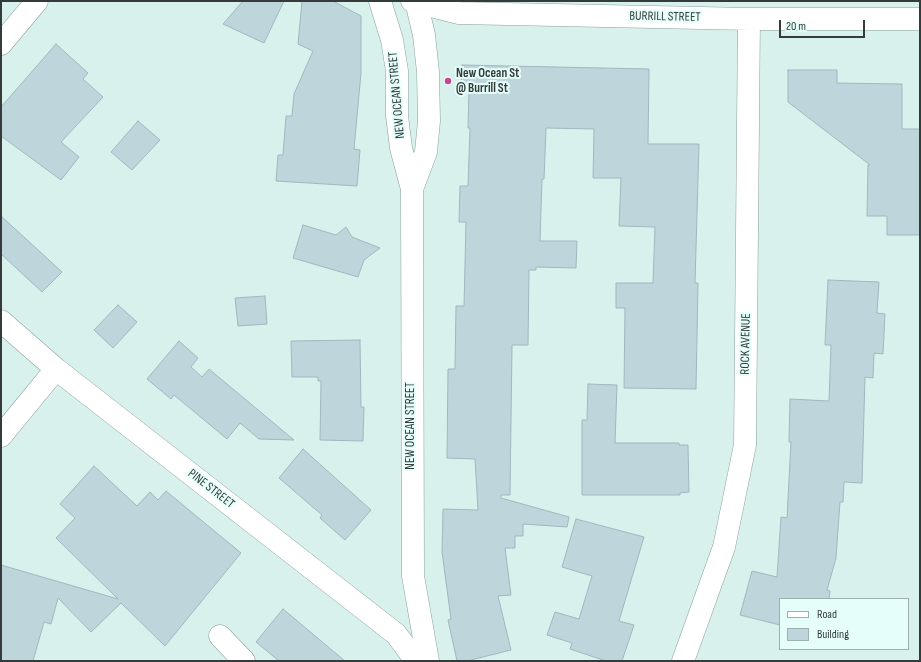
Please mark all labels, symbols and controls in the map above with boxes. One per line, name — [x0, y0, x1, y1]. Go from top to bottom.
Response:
street label: BURRILL STREET — [629, 9, 701, 25]
scale bar — [781, 12, 867, 38]
text: 20 m — [786, 19, 806, 34]
street label: NEW OCEAN STREET — [385, 51, 409, 139]
place label: New Ocean St @ Burrill St — [456, 66, 519, 97]
marker: New Ocean St @ Burrill St — [443, 76, 453, 86]
street label: ROCK AVENUE — [738, 313, 754, 375]
street label: NEW OCEAN STREET — [403, 382, 419, 470]
street label: PINE STREET — [185, 466, 237, 512]
legend — [779, 598, 909, 650]
text: Road — [817, 607, 837, 622]
text: Building — [817, 627, 849, 642]

